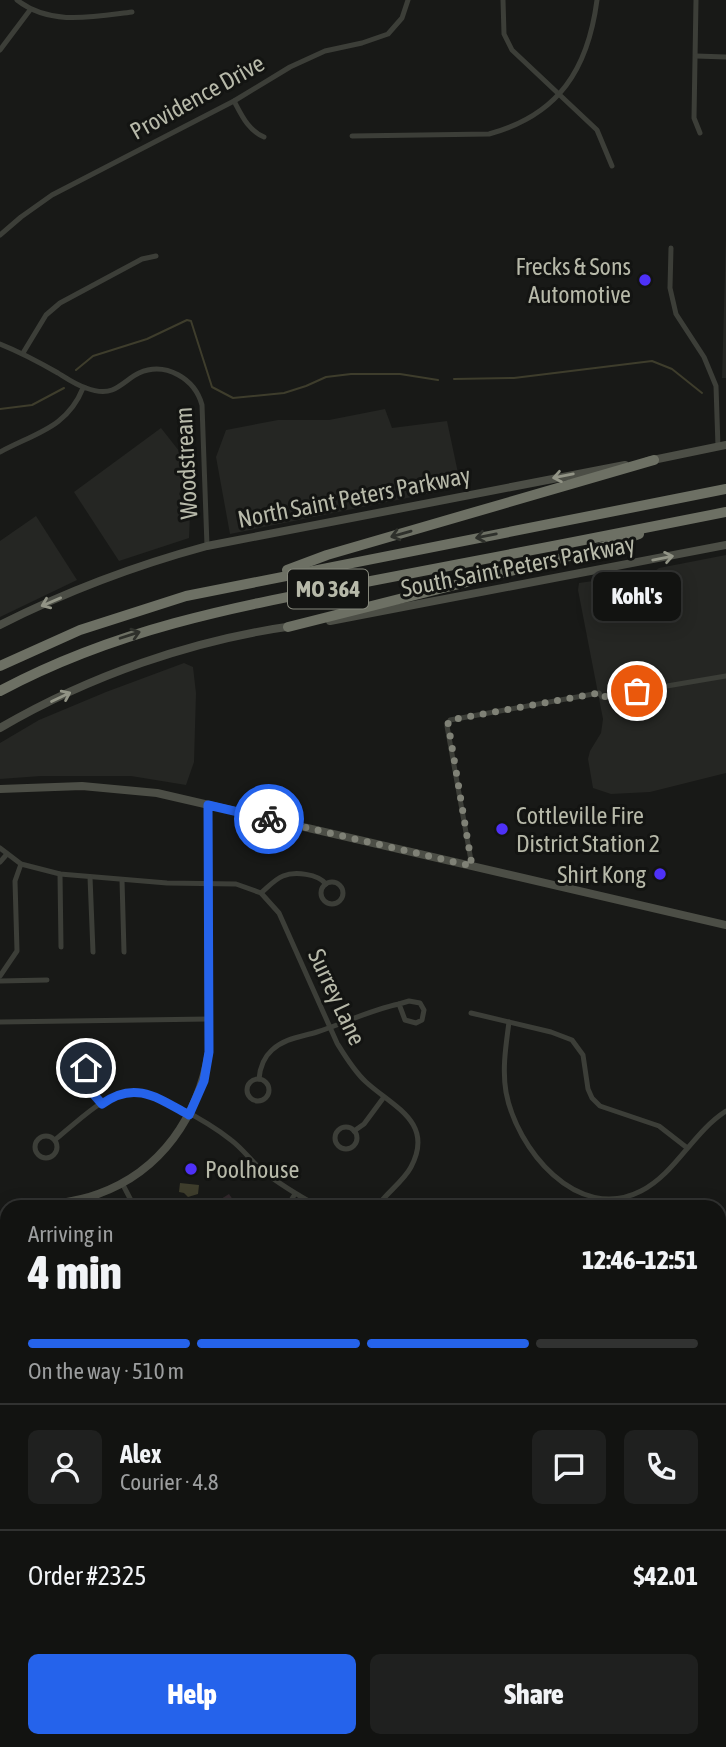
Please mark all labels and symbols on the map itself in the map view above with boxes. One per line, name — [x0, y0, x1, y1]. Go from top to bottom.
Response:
street label: Providence Drive — [125, 49, 269, 145]
place label: Frecks & Sons Automotive — [516, 253, 631, 308]
marker: Frecks & Sons Automotive — [637, 272, 653, 288]
street label: Woodstream — [170, 406, 202, 520]
street label: North Saint Peters Parkway — [235, 461, 473, 533]
one-way arrow — [552, 470, 575, 484]
one-way arrow — [390, 528, 412, 541]
street label: South Saint Peters Parkway — [399, 530, 637, 602]
one-way arrow — [475, 530, 498, 543]
one-way arrow — [651, 551, 674, 564]
road number: MO 364 — [288, 569, 368, 608]
callout: Kohl's — [593, 572, 681, 621]
one-way arrow — [41, 596, 62, 609]
one-way arrow — [119, 628, 141, 641]
pin — [607, 661, 667, 721]
one-way arrow — [50, 690, 71, 703]
courier — [234, 784, 304, 854]
place label: Cottleville Fire District Station 2 — [516, 802, 660, 857]
marker: Cottleville Fire District Station 2 — [494, 821, 510, 837]
place label: Shirt Kong — [557, 861, 647, 888]
marker: Shirt Kong — [652, 866, 668, 882]
street label: Surrey Lane — [303, 945, 371, 1049]
pin — [56, 1038, 116, 1098]
place label: Poolhouse — [205, 1156, 299, 1183]
marker: Poolhouse — [183, 1161, 199, 1177]

